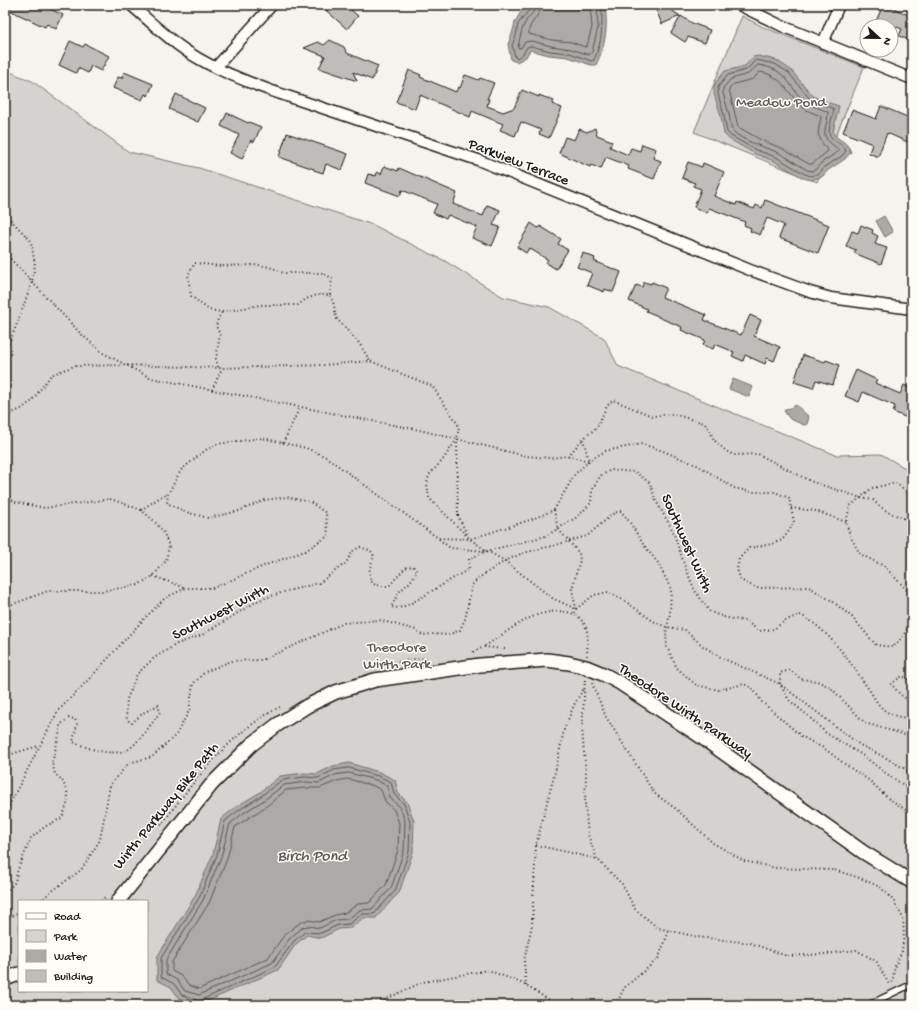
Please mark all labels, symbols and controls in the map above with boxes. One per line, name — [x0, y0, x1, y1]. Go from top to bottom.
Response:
north arrow — [859, 18, 899, 58]
text: N — [880, 35, 893, 47]
park label: Meadow Pond — [736, 94, 827, 112]
street label: Parkview Terrace — [464, 135, 572, 190]
street label: Southwest Wirth — [656, 492, 716, 596]
street label: Southwest Wirth — [170, 581, 272, 645]
park label: Theodore Wirth Park — [363, 639, 432, 674]
street label: Theodore Wirth Parkway — [614, 660, 756, 764]
street label: Wirth Parkway Bike Path — [110, 739, 223, 873]
water label: Birch Pond — [277, 848, 348, 867]
legend — [18, 900, 148, 992]
text: Road — [54, 911, 81, 925]
text: Park — [53, 931, 79, 945]
text: Water — [54, 951, 88, 965]
text: Building — [53, 971, 93, 985]

